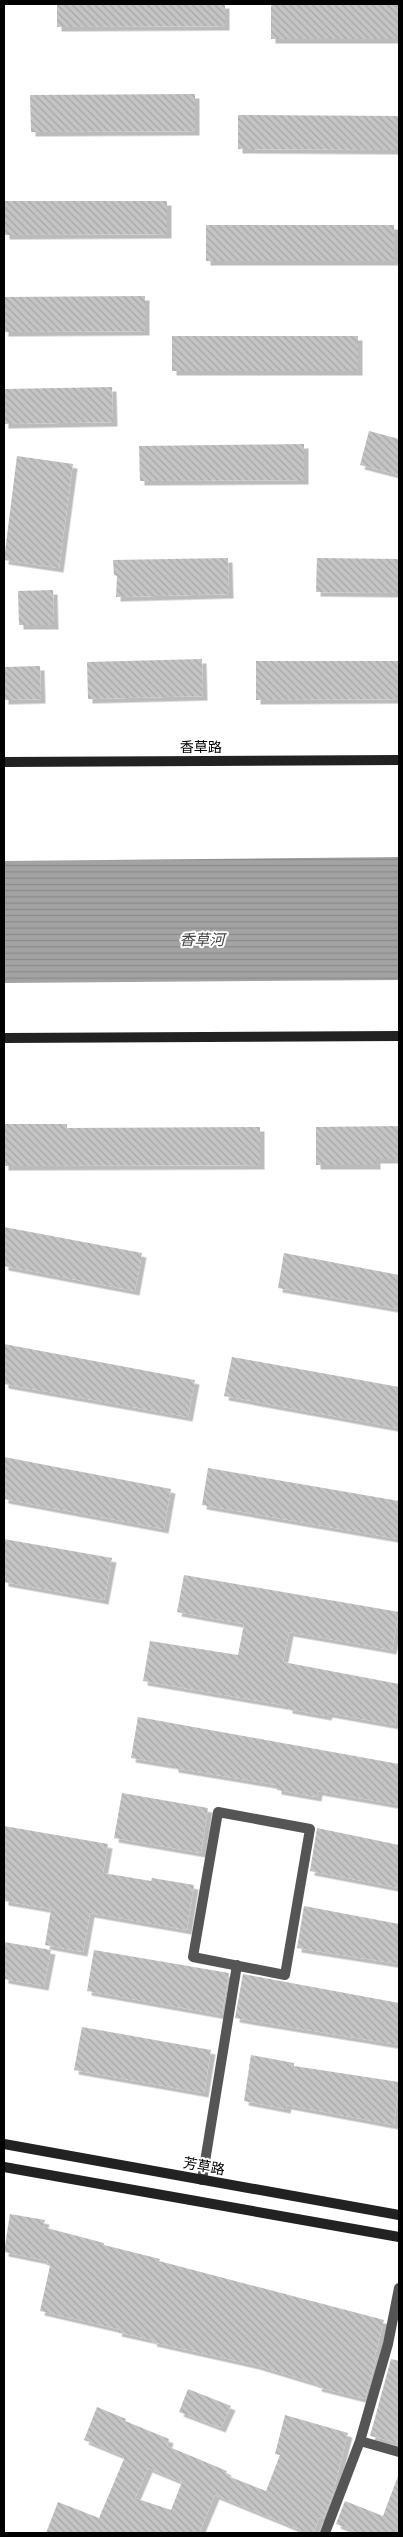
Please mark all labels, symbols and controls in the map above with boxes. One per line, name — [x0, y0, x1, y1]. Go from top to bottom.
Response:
street label: 香草路 — [180, 738, 222, 756]
water label: 香草河 — [179, 930, 227, 949]
street label: 芳草路 — [182, 2153, 226, 2179]

